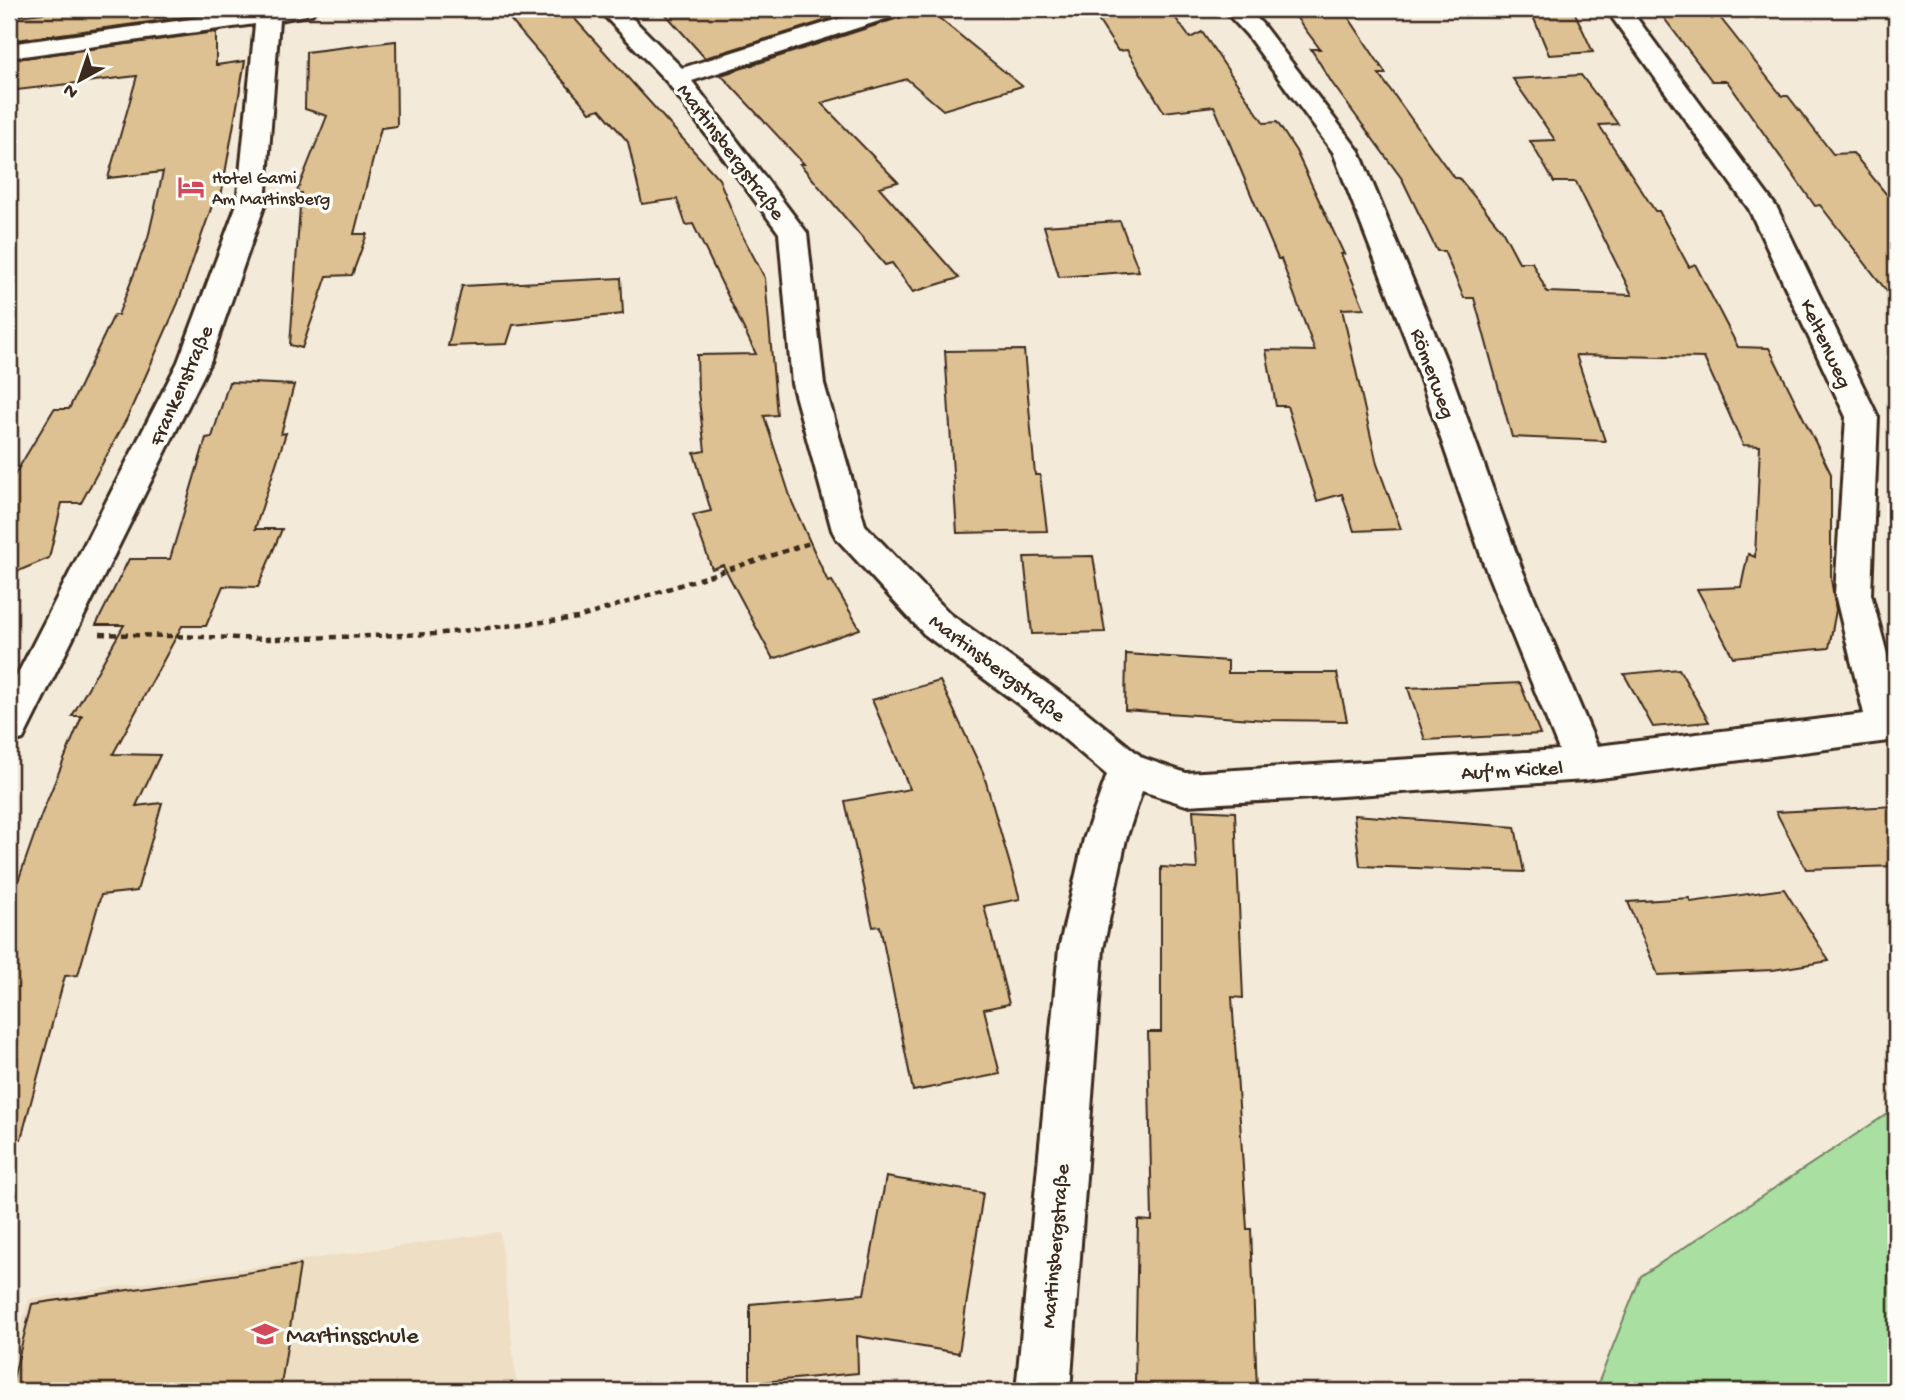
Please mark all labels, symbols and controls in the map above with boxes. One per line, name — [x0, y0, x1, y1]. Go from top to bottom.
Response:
north arrow — [46, 46, 116, 116]
text: N — [59, 78, 83, 103]
street label: Martinsbergstraße — [670, 80, 789, 227]
place label: Hotel Garni Am Martinsberg — [212, 169, 330, 211]
hotel icon: Hotel Garni Am Martinsberg — [176, 172, 206, 202]
street label: Keltenweg — [1792, 296, 1855, 393]
street label: Frankenstraße — [145, 321, 221, 451]
street label: Römerweg — [1403, 326, 1459, 423]
street label: Martinsbergstraße — [923, 610, 1070, 730]
street label: Auf'm Kickel — [1461, 757, 1564, 788]
street label: Martinsbergstraße — [1038, 1162, 1077, 1329]
school or university icon: Martinsschule — [250, 1319, 280, 1349]
place label: Martinsschule — [286, 1323, 419, 1352]

